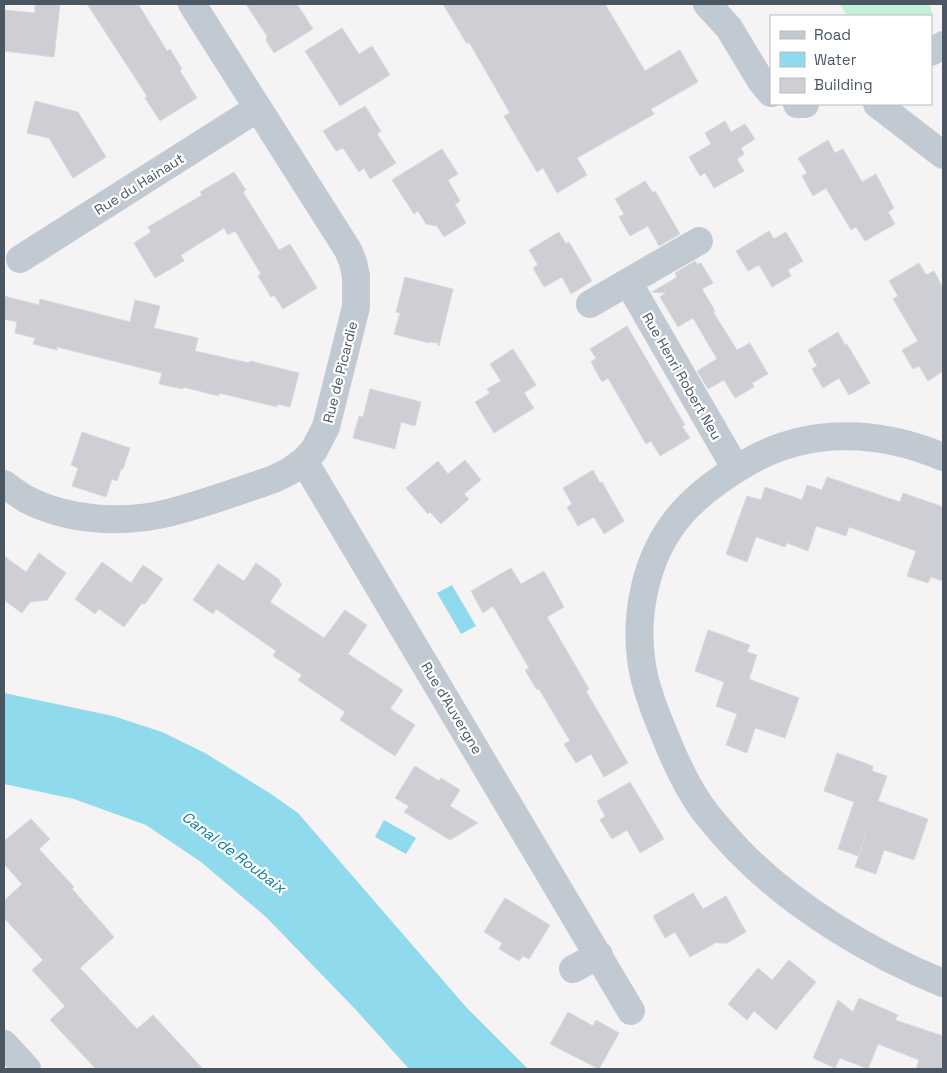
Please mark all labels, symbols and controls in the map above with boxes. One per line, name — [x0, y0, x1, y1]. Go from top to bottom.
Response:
legend — [770, 15, 932, 105]
text: Road — [814, 25, 851, 44]
text: Water — [814, 50, 857, 69]
text: Building — [814, 75, 873, 94]
street label: Rue du Hainaut — [91, 149, 187, 219]
street label: Rue Henri Robert Neu — [638, 309, 726, 443]
street label: Rue de Picardie — [319, 319, 361, 425]
street label: Rue d'Auvergne — [417, 659, 487, 757]
water label: Canal de Roubaix — [178, 807, 291, 898]

